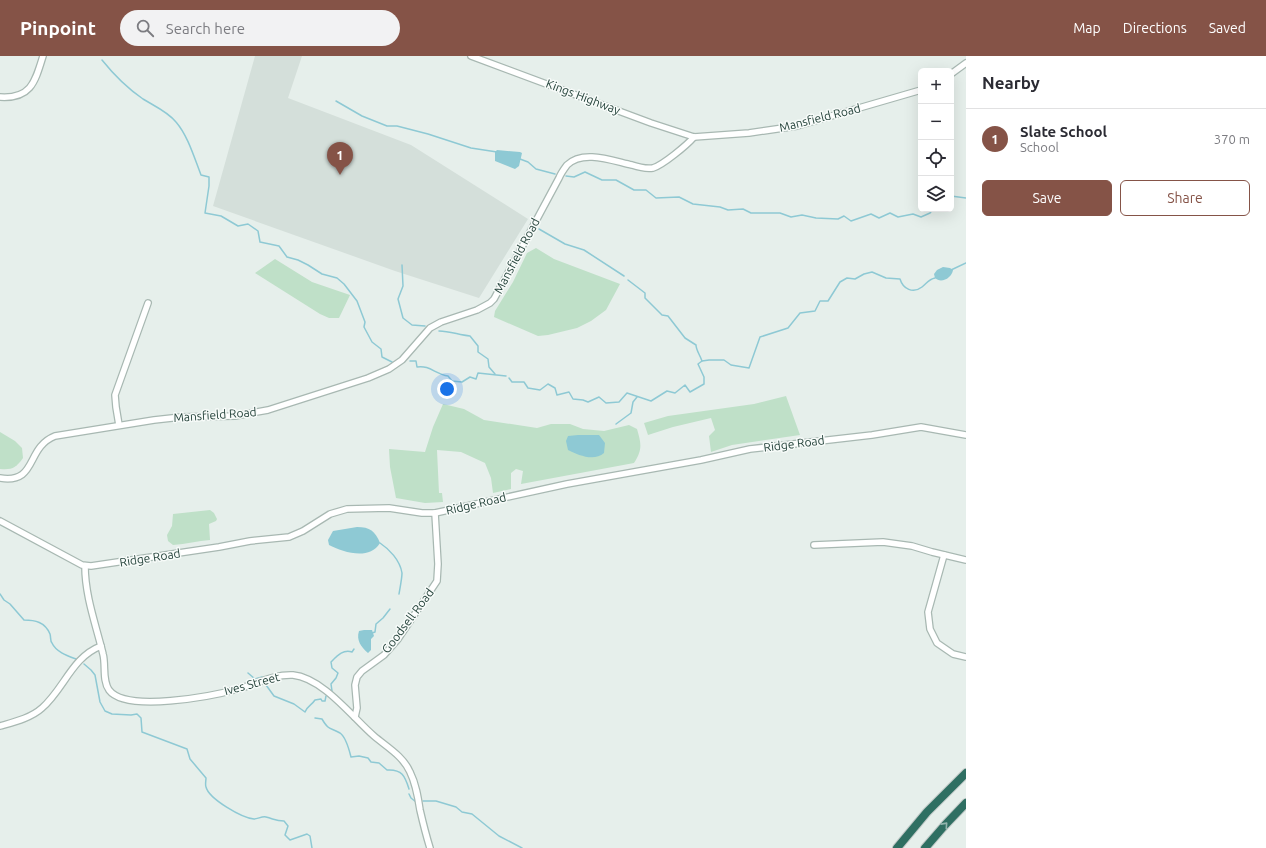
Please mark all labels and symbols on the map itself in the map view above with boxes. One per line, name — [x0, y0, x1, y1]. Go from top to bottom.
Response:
street label: Kings Highway — [544, 76, 622, 117]
street label: Mansfield Road — [778, 101, 862, 134]
pin: 1 — [327, 142, 353, 175]
street label: Mansfield Road — [491, 216, 542, 296]
your location — [437, 379, 457, 399]
street label: Mansfield Road — [173, 405, 257, 424]
street label: Ridge Road — [763, 433, 825, 454]
street label: Ridge Road — [445, 490, 507, 517]
street label: Ridge Road — [119, 546, 181, 569]
street label: Goodsell Road — [379, 586, 436, 656]
street label: Ives Street — [223, 670, 281, 697]
one-way arrow — [940, 822, 948, 830]

